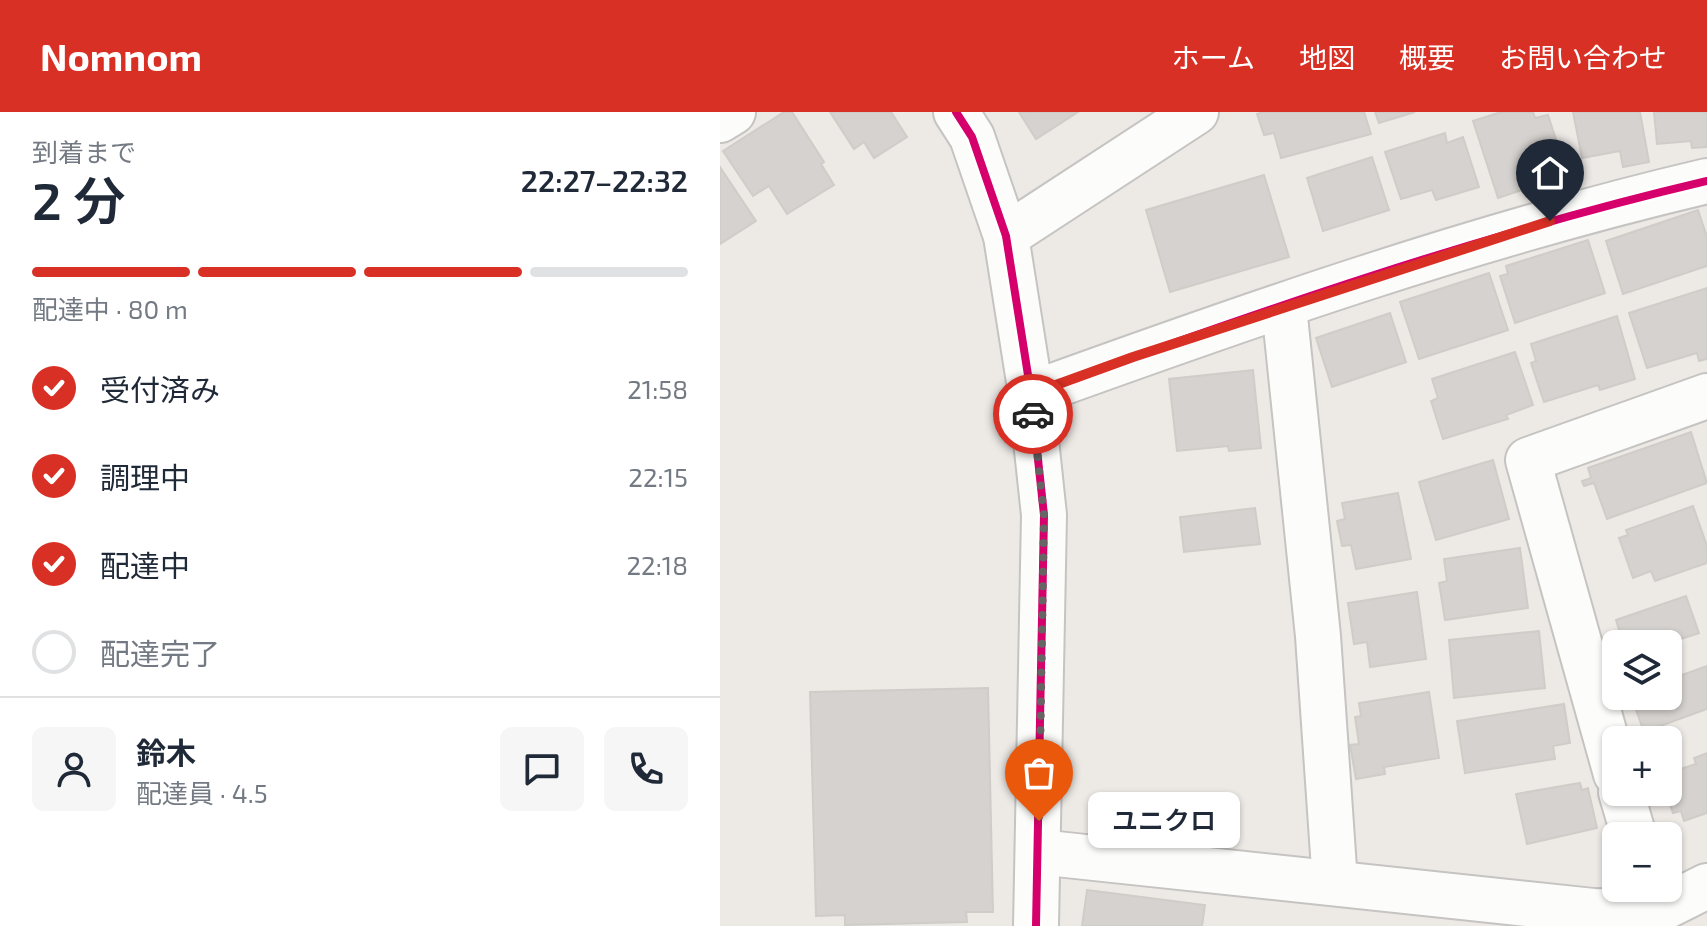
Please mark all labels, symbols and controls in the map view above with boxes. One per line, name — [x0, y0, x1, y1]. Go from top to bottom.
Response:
text: Nomnom — [40, 33, 202, 79]
text: ホーム — [1172, 40, 1255, 74]
text: 地図 — [1299, 40, 1355, 74]
text: 概要 — [1399, 40, 1455, 74]
text: お問い合わせ — [1499, 40, 1667, 74]
text: 到着まで — [32, 136, 136, 167]
pin — [1516, 139, 1584, 221]
icon: home — [1528, 151, 1572, 195]
text: 22:27–22:32 — [521, 162, 688, 198]
text: 2 分 — [32, 168, 125, 230]
text: 配達中 · 80 m — [32, 293, 188, 324]
icon: check — [32, 366, 76, 410]
text: 受付済み — [100, 371, 220, 407]
text: 21:58 — [627, 373, 688, 404]
courier — [993, 374, 1073, 454]
icon: car — [1011, 392, 1055, 436]
icon: check — [32, 454, 76, 498]
text: 調理中 — [100, 459, 190, 495]
text: 22:15 — [628, 461, 688, 492]
icon: check — [32, 542, 76, 586]
text: 配達中 — [100, 547, 190, 583]
text: 22:18 — [627, 549, 688, 580]
map controls — [1602, 630, 1682, 902]
button: layers — [1602, 630, 1682, 710]
text: 配達完了 — [100, 635, 220, 671]
button: + — [1602, 726, 1682, 806]
button: person — [32, 727, 116, 811]
button: chat — [500, 727, 584, 811]
button: phone — [604, 727, 688, 811]
text: 鈴木 — [136, 734, 196, 770]
pin — [1005, 739, 1073, 821]
icon: bag — [1017, 751, 1061, 795]
text: 配達員 · 4.5 — [136, 777, 268, 808]
callout: ユニクロ — [1087, 793, 1239, 849]
text: ユニクロ — [1112, 804, 1216, 835]
button: − — [1602, 822, 1682, 902]

